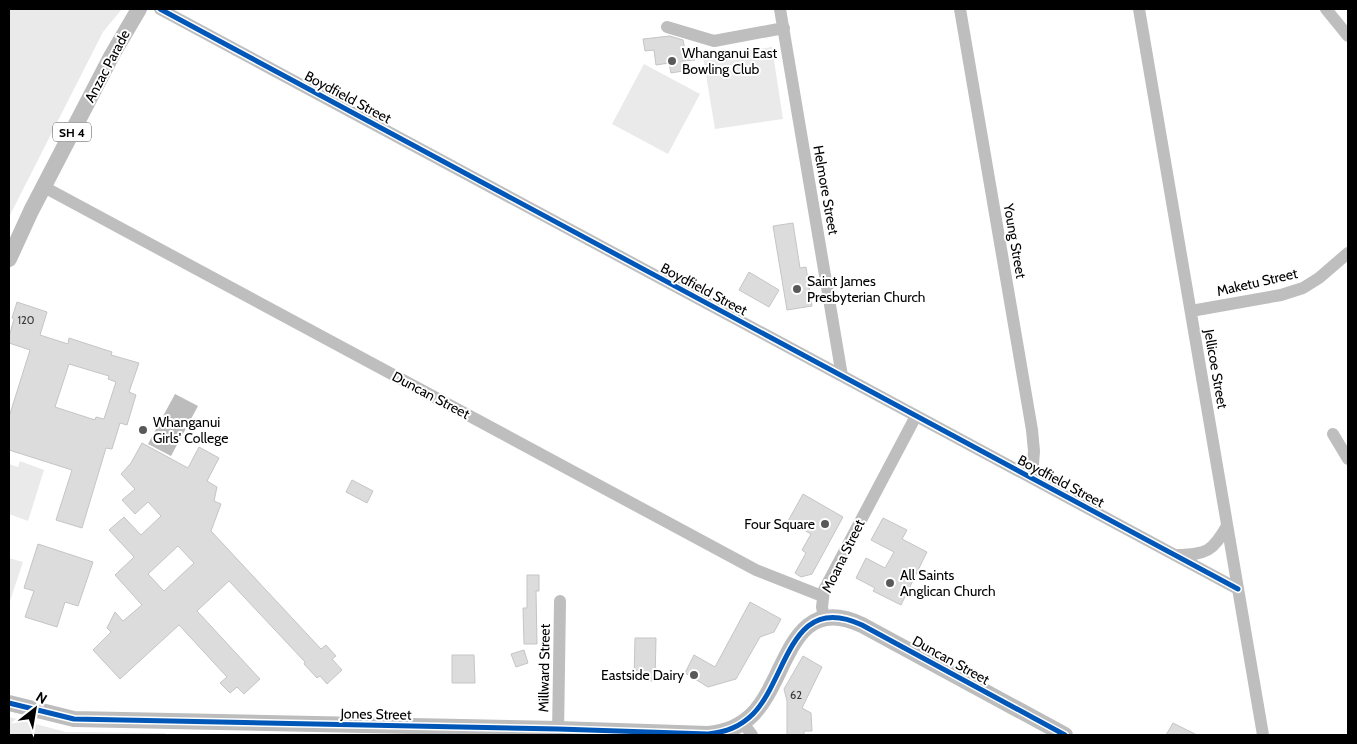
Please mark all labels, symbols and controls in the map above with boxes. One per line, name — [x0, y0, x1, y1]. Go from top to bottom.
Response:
street label: Anzac Parade — [80, 27, 134, 105]
place label: Whanganui East Bowling Club — [682, 44, 778, 78]
marker: Whanganui East Bowling Club — [666, 55, 678, 67]
street label: Boydfield Street — [302, 67, 395, 127]
road number: SH 4 — [53, 122, 91, 142]
street label: Helmore Street — [809, 144, 843, 236]
street label: Young Street — [999, 201, 1030, 280]
street label: Boydfield Street — [658, 259, 751, 319]
street label: Maketu Street — [1215, 264, 1299, 300]
place label: Saint James Presbyterian Church — [807, 272, 925, 306]
marker: Saint James Presbyterian Church — [791, 283, 803, 295]
house number: 120 — [17, 313, 35, 327]
street label: Jellicoe Street — [1200, 327, 1232, 410]
street label: Duncan Street — [389, 367, 473, 423]
place label: Whanganui Girls' College — [153, 413, 228, 447]
marker: Whanganui Girls' College — [137, 424, 149, 436]
street label: Boydfield Street — [1015, 451, 1108, 511]
place label: Four Square — [744, 515, 815, 533]
street label: Moana Street — [818, 516, 869, 596]
marker: Four Square — [819, 518, 831, 530]
place label: All Saints Anglican Church — [900, 566, 995, 600]
marker: All Saints Anglican Church — [884, 577, 896, 589]
street label: Millward Street — [534, 623, 554, 713]
street label: Duncan Street — [909, 631, 993, 689]
place label: Eastside Dairy — [601, 666, 684, 684]
marker: Eastside Dairy — [688, 669, 700, 681]
north arrow — [10, 684, 60, 734]
text: N — [33, 688, 51, 708]
house number: 62 — [790, 688, 802, 702]
street label: Jones Street — [339, 704, 412, 724]

